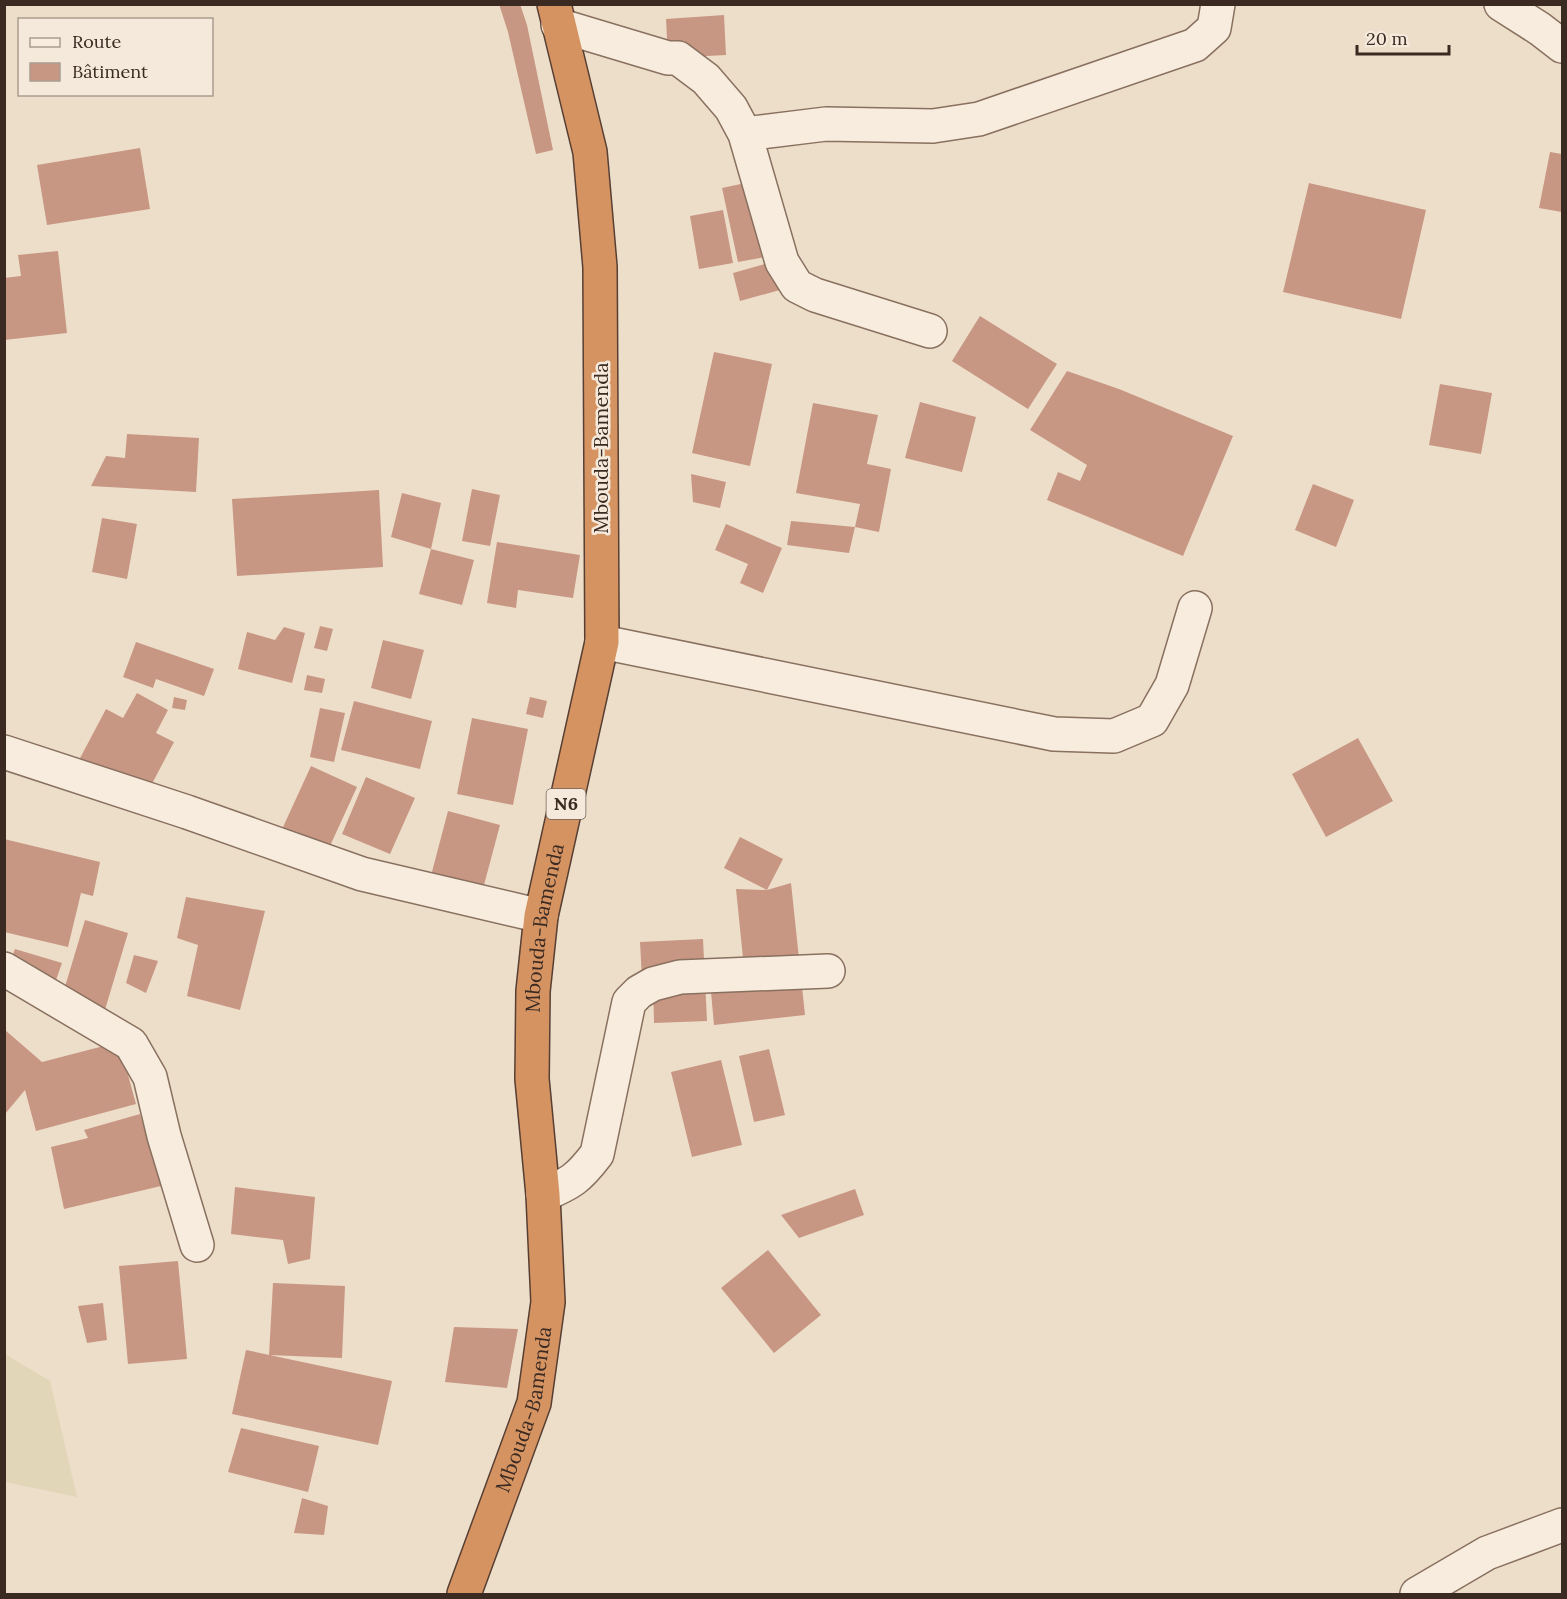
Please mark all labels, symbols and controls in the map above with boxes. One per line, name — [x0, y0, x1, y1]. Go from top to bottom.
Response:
legend — [18, 18, 213, 96]
scale bar — [1357, 18, 1448, 56]
text: 20 m — [1366, 27, 1408, 50]
text: Route — [72, 30, 121, 53]
text: Bâtiment — [72, 60, 148, 83]
street label: Mbouda-Bamenda — [588, 362, 613, 534]
road number: N6 — [546, 789, 586, 819]
street label: Mbouda-Bamenda — [520, 841, 569, 1013]
street label: Mbouda-Bamenda — [489, 1325, 556, 1496]

